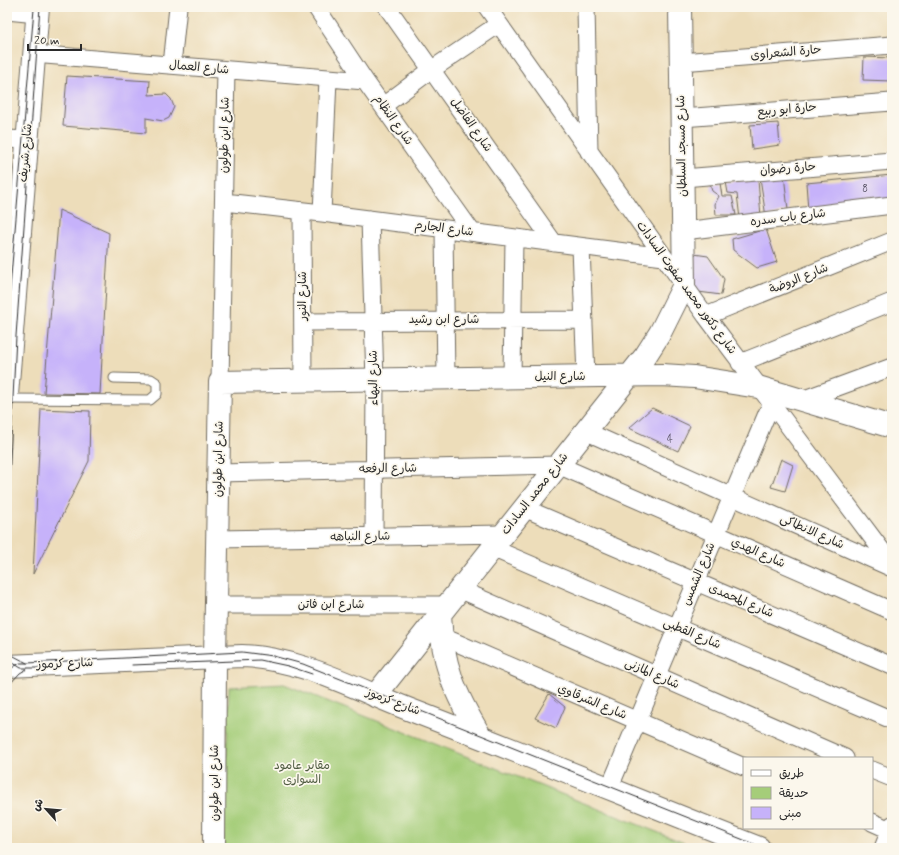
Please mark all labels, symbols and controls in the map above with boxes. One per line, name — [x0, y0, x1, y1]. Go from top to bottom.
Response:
scale bar — [28, 26, 81, 52]
text: 20 m — [34, 33, 60, 49]
street label: حارة الشعراوى — [750, 42, 822, 64]
street label: شارع العمال — [168, 57, 230, 79]
street label: شارع النظام — [370, 92, 416, 148]
street label: شارع الفاضل — [446, 95, 496, 155]
street label: شارع مسجد السلطان — [673, 95, 691, 197]
street label: شارع ابن طولون — [216, 97, 234, 173]
street label: حارة ابو ربيع — [757, 99, 817, 121]
street label: شارع شريف — [15, 123, 37, 183]
street label: حارة رضوان — [759, 159, 817, 179]
house number: 8 — [862, 183, 868, 196]
street label: شارع باب سدره — [749, 205, 827, 231]
street label: شارع الجارم — [414, 217, 474, 241]
street label: شارع دكتور محمد صفوت السادات — [632, 218, 740, 358]
street label: شارع الروضة — [767, 260, 831, 298]
street label: شارع النور — [295, 272, 311, 321]
street label: شارع ابن رشيد — [409, 312, 479, 328]
street label: شارع البهاء — [366, 350, 382, 406]
street label: شارع النيل — [534, 369, 586, 385]
street label: شارع ابن طولون — [210, 421, 228, 497]
house number: 4 — [667, 433, 673, 446]
street label: شارع محمد السادات — [498, 450, 572, 538]
street label: شارع الرفعه — [359, 460, 417, 478]
street label: شارع الانطاكى — [777, 511, 847, 553]
street label: شارع النباهه — [330, 528, 390, 546]
street label: شارع الهدي — [728, 534, 788, 572]
street label: شارع الشمس — [679, 540, 719, 608]
street label: شارع المحمدى — [706, 580, 776, 622]
street label: شارع ابن فاتن — [298, 597, 364, 613]
street label: شارع القطبى — [661, 615, 723, 653]
street label: شارع كرموز — [35, 655, 94, 673]
street label: شارع المازنى — [622, 655, 682, 693]
street label: شارع الشرقاوي — [555, 680, 629, 724]
street label: شارع كرموز — [363, 684, 422, 720]
street label: شارع ابن طولون — [207, 745, 223, 821]
legend — [743, 757, 873, 829]
park label: مقابر عامود السوارى — [274, 758, 330, 788]
text: طريق — [779, 766, 804, 782]
text: حديقة — [779, 786, 808, 802]
north arrow — [26, 789, 66, 829]
text: ش — [29, 796, 47, 813]
text: مبنى — [779, 806, 802, 822]

